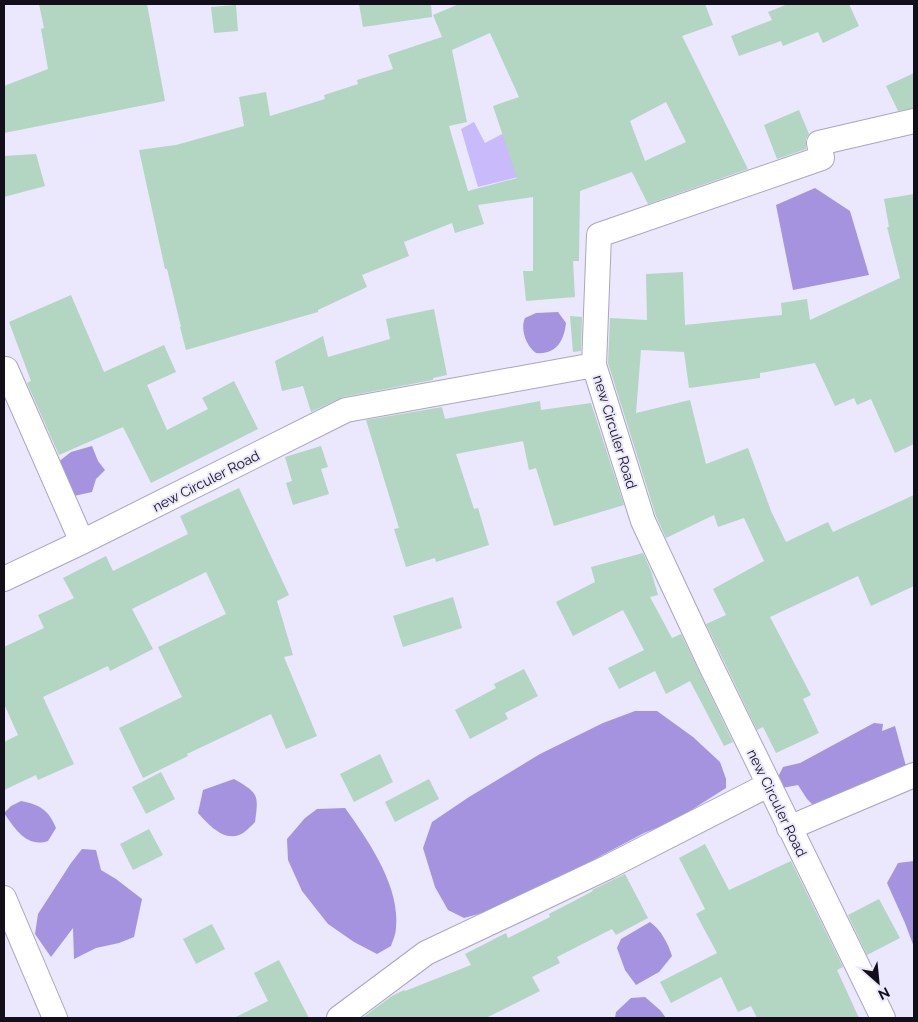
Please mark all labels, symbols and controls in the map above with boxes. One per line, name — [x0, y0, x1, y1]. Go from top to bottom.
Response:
street label: new Circuler Road — [590, 373, 640, 491]
street label: new Circuler Road — [150, 447, 262, 515]
street label: new Circuler Road — [744, 747, 810, 859]
north arrow — [853, 957, 903, 1007]
text: N — [876, 984, 892, 1003]

